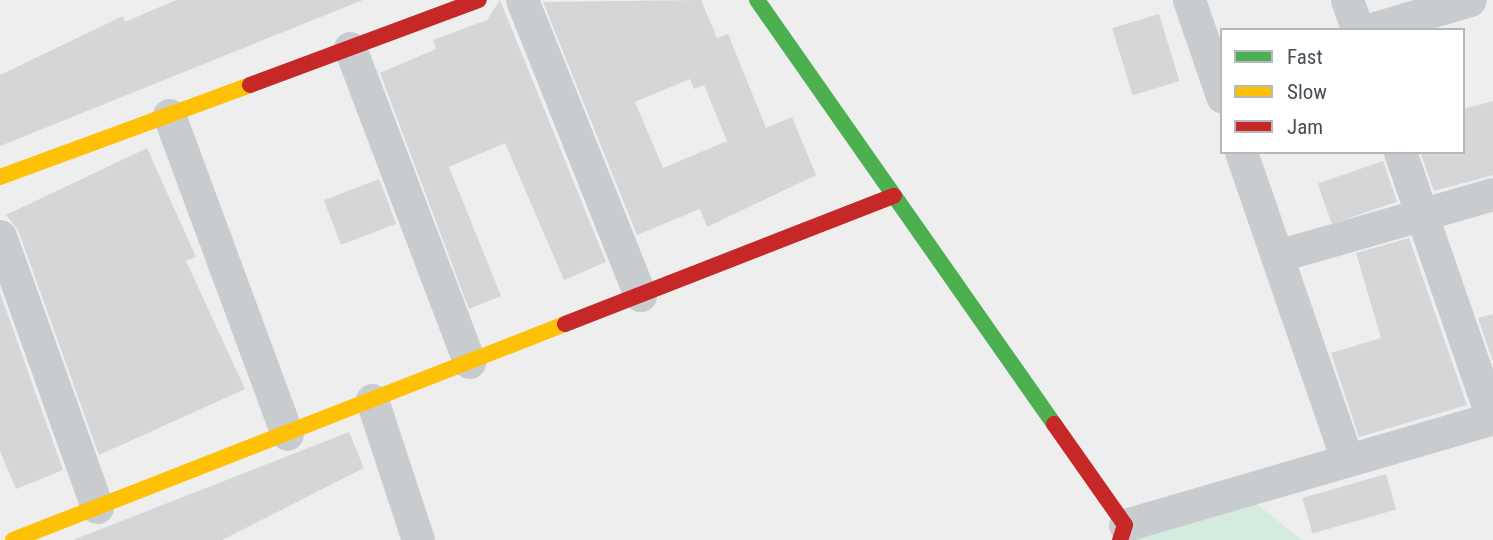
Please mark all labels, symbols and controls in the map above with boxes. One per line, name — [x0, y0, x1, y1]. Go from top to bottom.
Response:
legend — [1220, 28, 1465, 154]
text: Fast — [1287, 45, 1323, 69]
text: Slow — [1287, 80, 1327, 104]
text: Jam — [1287, 115, 1323, 139]

